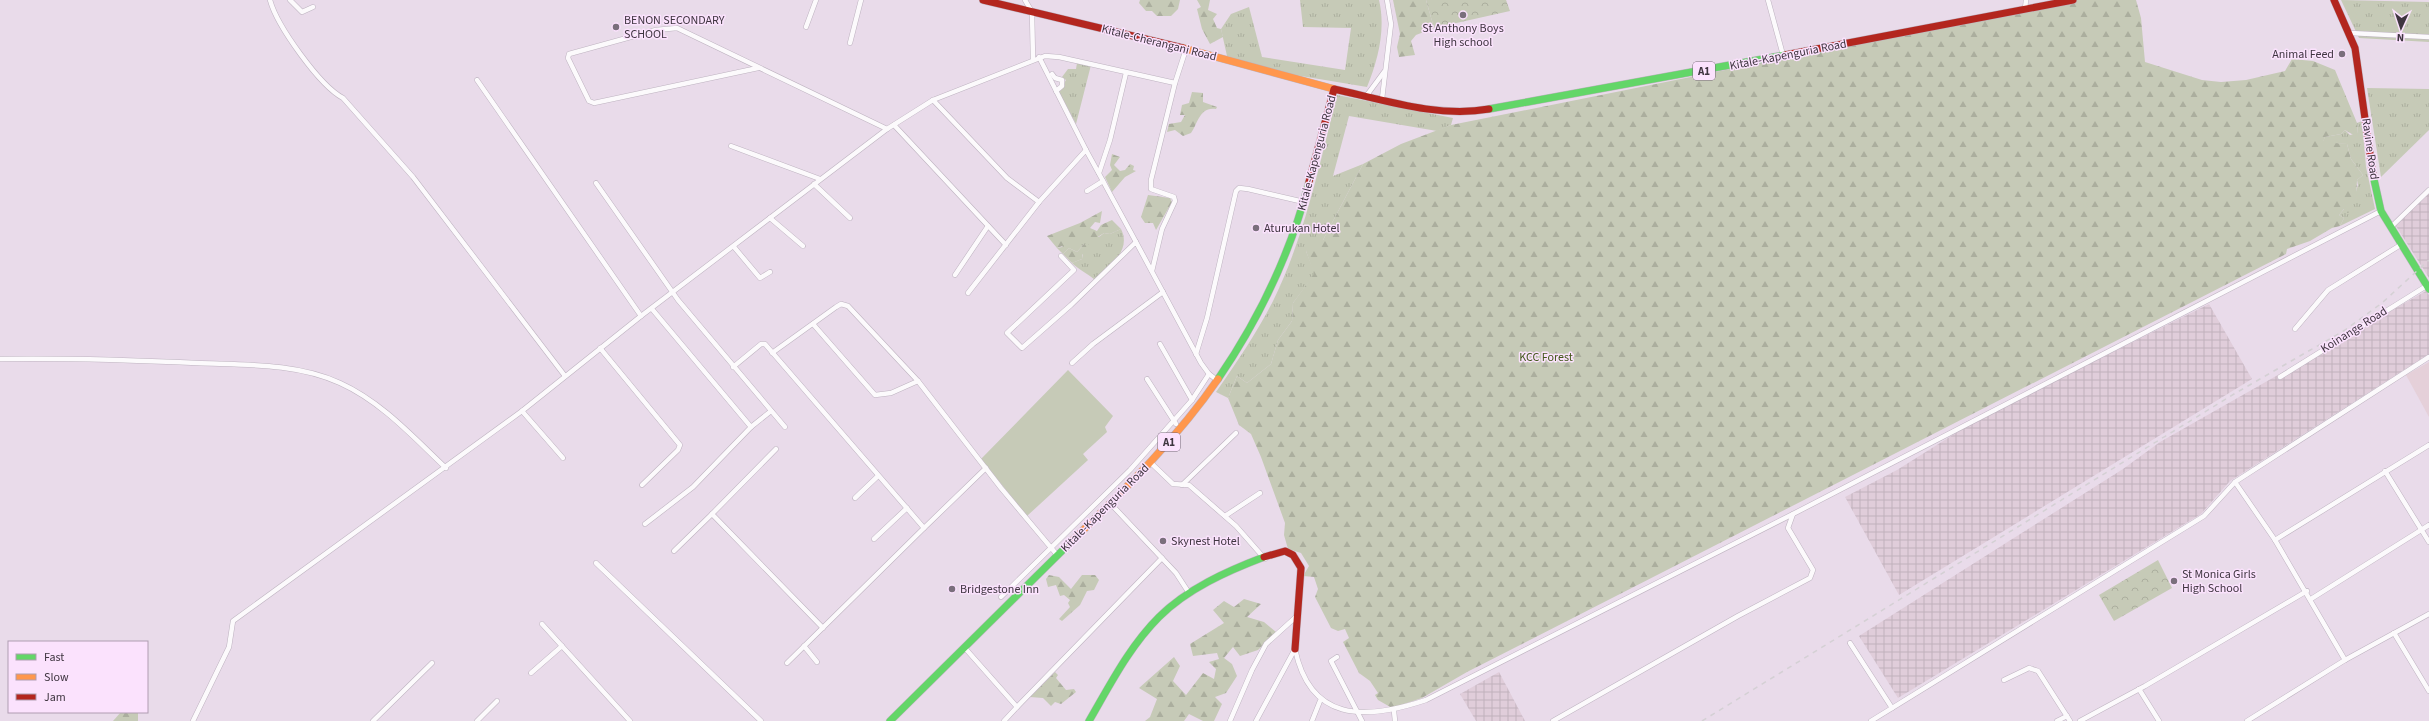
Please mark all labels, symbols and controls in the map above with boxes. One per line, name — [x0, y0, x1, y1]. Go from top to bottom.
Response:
north arrow — [2381, 8, 2421, 48]
marker: St Anthony Boys High school — [1458, 10, 1468, 20]
place label: BENON SECONDARY SCHOOL — [624, 12, 725, 43]
street label: Kitale-Cherangani Road — [1100, 20, 1218, 66]
place label: St Anthony Boys High school — [1422, 20, 1504, 51]
marker: BENON SECONDARY SCHOOL — [611, 22, 621, 32]
text: N — [2396, 30, 2405, 45]
street label: Kitale-Kapenguria Road — [1728, 35, 1848, 75]
place label: Animal Feed — [2272, 46, 2334, 63]
marker: Animal Feed — [2337, 49, 2347, 59]
road number: A1 — [1693, 62, 1715, 80]
street label: Kitale-Kapenguria Road — [1293, 93, 1341, 213]
street label: Ravine Road — [2357, 117, 2383, 181]
place label: Aturukan Hotel — [1264, 220, 1339, 237]
marker: Aturukan Hotel — [1251, 223, 1261, 233]
street label: Koinange Road — [2317, 303, 2391, 357]
park label: KCC Forest — [1519, 349, 1573, 366]
road number: A1 — [1158, 433, 1180, 451]
street label: Kitale-Kapenguria Road — [1057, 460, 1153, 556]
place label: Skynest Hotel — [1171, 533, 1240, 550]
marker: Skynest Hotel — [1158, 536, 1168, 546]
place label: St Monica Girls High School — [2182, 566, 2256, 597]
marker: St Monica Girls High School — [2169, 576, 2179, 586]
place label: Bridgestone Inn — [960, 581, 1039, 598]
marker: Bridgestone Inn — [947, 584, 957, 594]
legend — [8, 641, 148, 713]
text: Fast — [44, 649, 64, 666]
text: Slow — [44, 669, 69, 686]
text: Jam — [44, 689, 66, 706]

